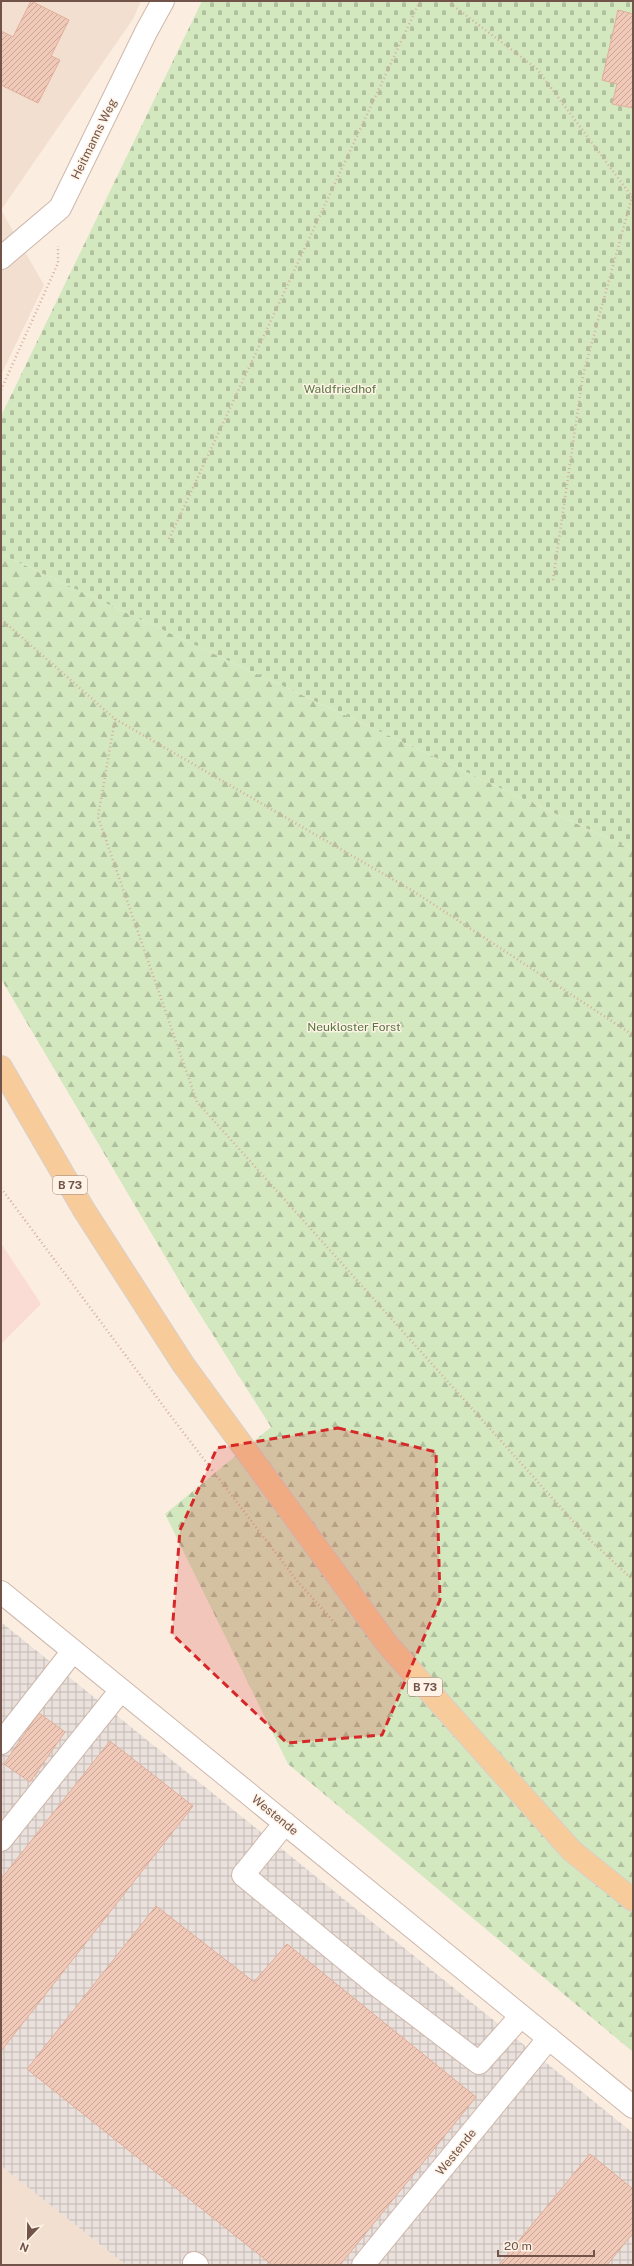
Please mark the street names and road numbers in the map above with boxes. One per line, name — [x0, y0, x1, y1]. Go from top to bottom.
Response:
street label: Heitmanns Weg — [68, 96, 120, 182]
road number: B 73 — [53, 1176, 87, 1194]
road number: B 73 — [408, 1678, 442, 1696]
street label: Westende — [249, 1792, 301, 1838]
street label: Westende — [433, 2126, 479, 2178]

